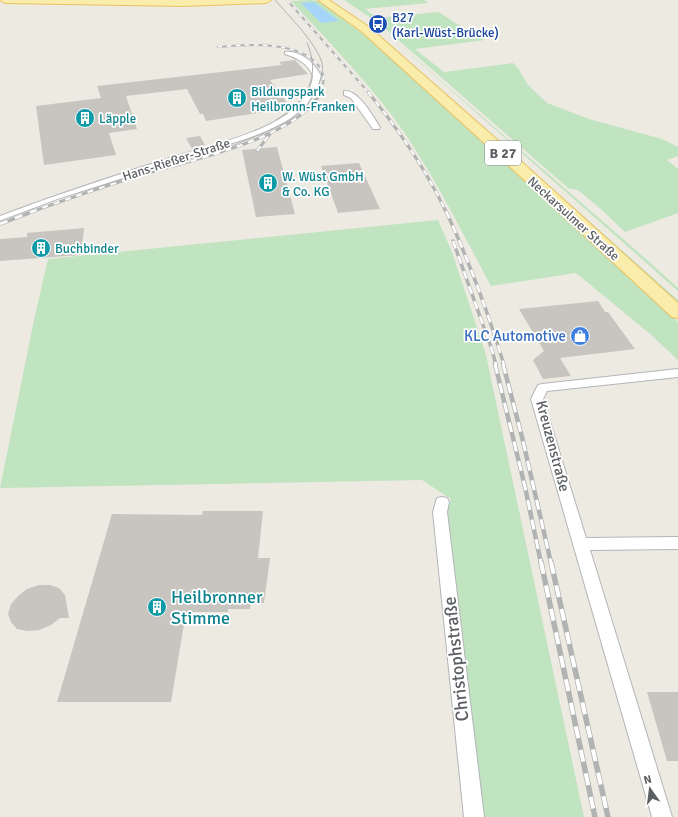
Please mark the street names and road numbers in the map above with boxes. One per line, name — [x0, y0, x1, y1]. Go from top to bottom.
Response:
street label: Hans-Rießer-Straße — [120, 135, 232, 185]
road number: B 27 — [485, 141, 521, 165]
street label: Neckarsulmer Straße — [524, 173, 623, 264]
street label: Kreuzenstraße — [532, 398, 574, 494]
street label: Christophstraße — [439, 596, 473, 722]

